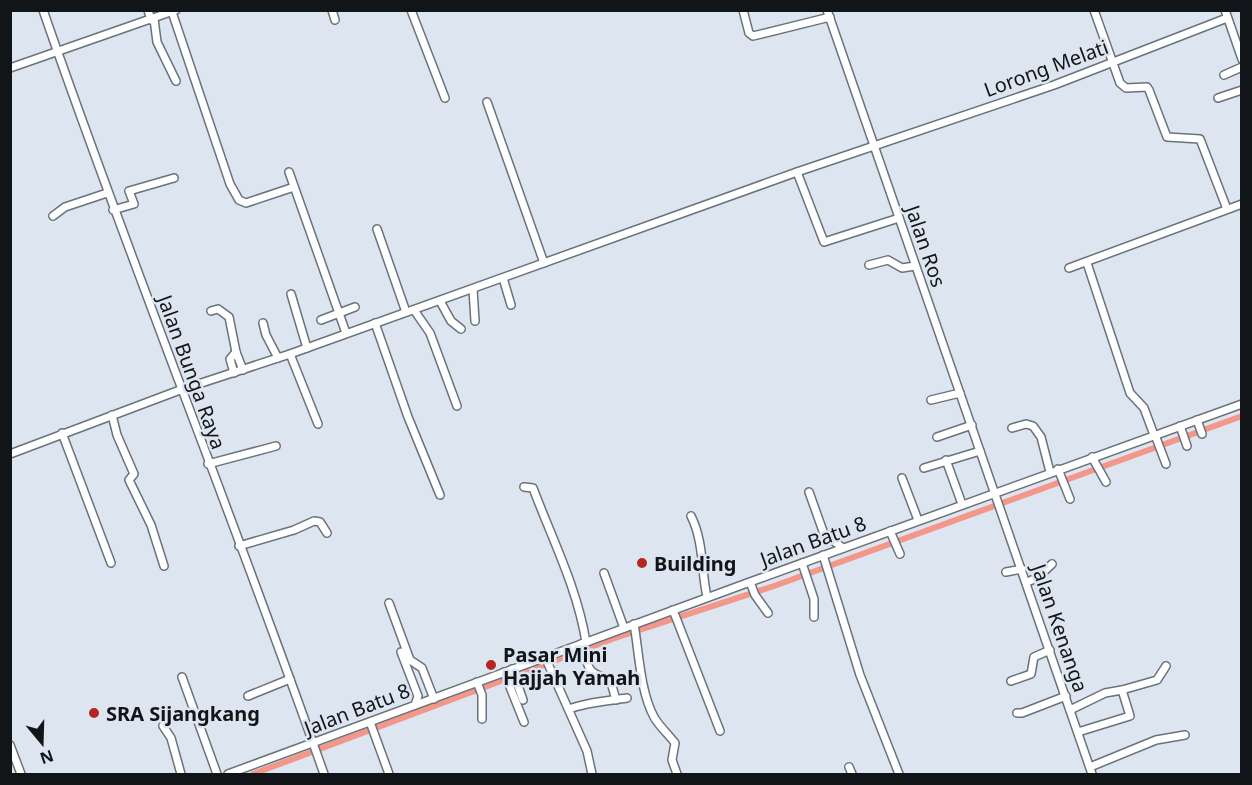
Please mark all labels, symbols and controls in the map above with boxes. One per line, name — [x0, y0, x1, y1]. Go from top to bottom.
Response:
street label: Lorong Melati — [980, 33, 1112, 103]
street label: Jalan Ros — [899, 200, 953, 290]
street label: Jalan Bunga Raya — [151, 289, 232, 453]
street label: Jalan Batu 8 — [754, 509, 870, 573]
place label: Building — [654, 550, 737, 577]
marker: Building — [635, 556, 649, 570]
street label: Jalan Kenanga — [1025, 558, 1095, 696]
place label: Pasar Mini Hajjah Yamah — [503, 641, 640, 691]
marker: Pasar Mini Hajjah Yamah — [484, 658, 498, 672]
street label: Jalan Batu 8 — [298, 676, 414, 742]
place label: SRA Sijangkang — [106, 700, 260, 727]
marker: SRA Sijangkang — [87, 706, 101, 720]
north arrow — [12, 713, 72, 773]
text: N — [37, 745, 57, 770]

